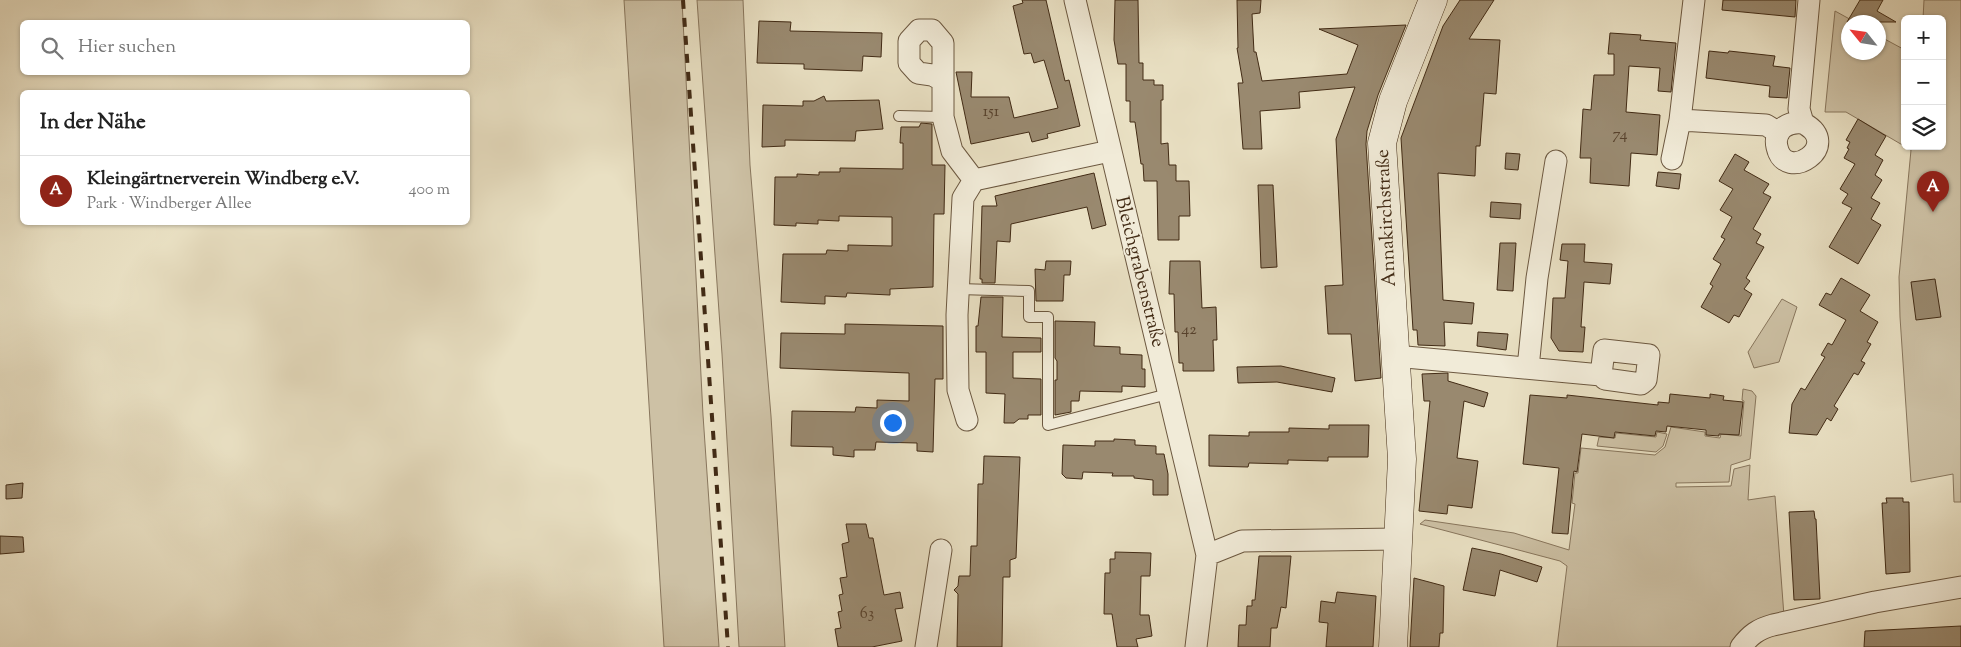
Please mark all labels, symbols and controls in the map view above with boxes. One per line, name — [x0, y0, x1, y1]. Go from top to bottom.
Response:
north arrow — [1841, 15, 1886, 60]
map controls — [1901, 15, 1946, 150]
button: + — [1901, 15, 1946, 60]
search box — [20, 20, 470, 75]
icon: search — [38, 34, 66, 62]
text: Hier suchen — [78, 34, 176, 61]
button: − — [1901, 60, 1946, 105]
house number: 151 — [983, 101, 1000, 124]
button: layers — [1901, 105, 1946, 150]
text: In der Nähe — [40, 108, 146, 138]
house number: 74 — [1613, 124, 1628, 147]
street label: Annakirchstraße — [1370, 148, 1404, 288]
text: Kleingärtnerverein Windberg e.V. — [87, 166, 359, 193]
pin: A — [1917, 171, 1949, 212]
text: A — [50, 179, 63, 202]
text: 400 m — [409, 179, 450, 202]
text: Park · Windberger Allee — [87, 193, 252, 216]
street label: Bleichgrabenstraße — [1107, 194, 1171, 350]
house number: 42 — [1181, 319, 1197, 342]
your location — [880, 410, 906, 436]
house number: 63 — [860, 603, 874, 626]

